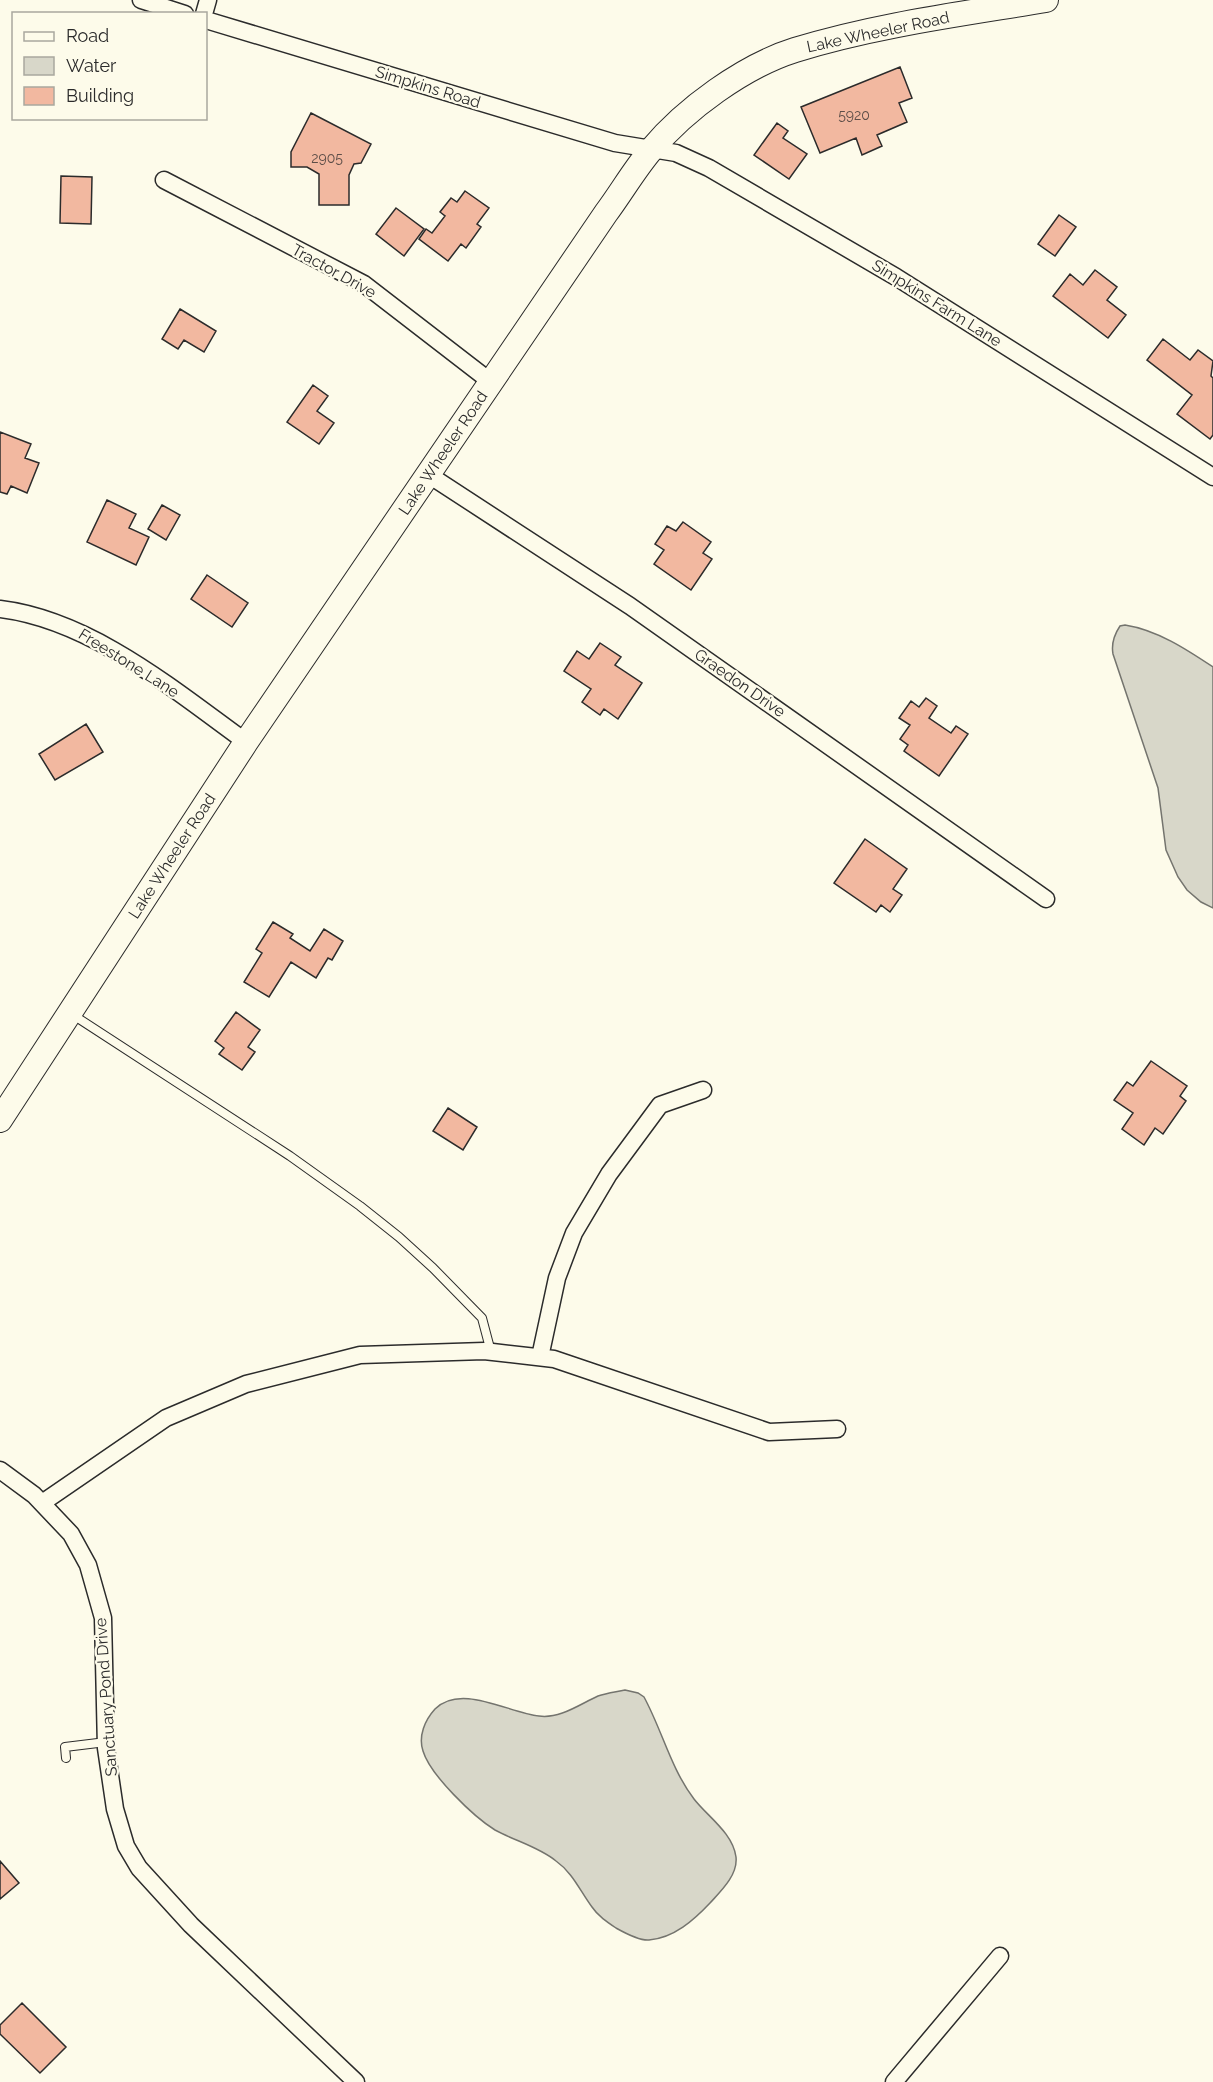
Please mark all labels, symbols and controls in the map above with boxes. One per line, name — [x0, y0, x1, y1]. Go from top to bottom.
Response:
street label: Lake Wheeler Road — [805, 8, 951, 56]
legend — [12, 12, 207, 120]
text: Road — [66, 25, 109, 46]
text: Water — [66, 55, 117, 76]
street label: Simpkins Road — [373, 62, 483, 112]
text: Building — [66, 85, 134, 106]
house number: 5920 — [838, 107, 870, 123]
house number: 2905 — [311, 150, 343, 166]
street label: Tractor Drive — [288, 240, 380, 302]
street label: Simpkins Farm Lane — [869, 255, 1005, 351]
street label: Lake Wheeler Road — [394, 387, 492, 519]
street label: Freestone Lane — [75, 624, 183, 702]
street label: Graedon Drive — [691, 645, 789, 721]
street label: Lake Wheeler Road — [124, 790, 220, 922]
street label: Sanctuary Pond Drive — [91, 1617, 121, 1777]

